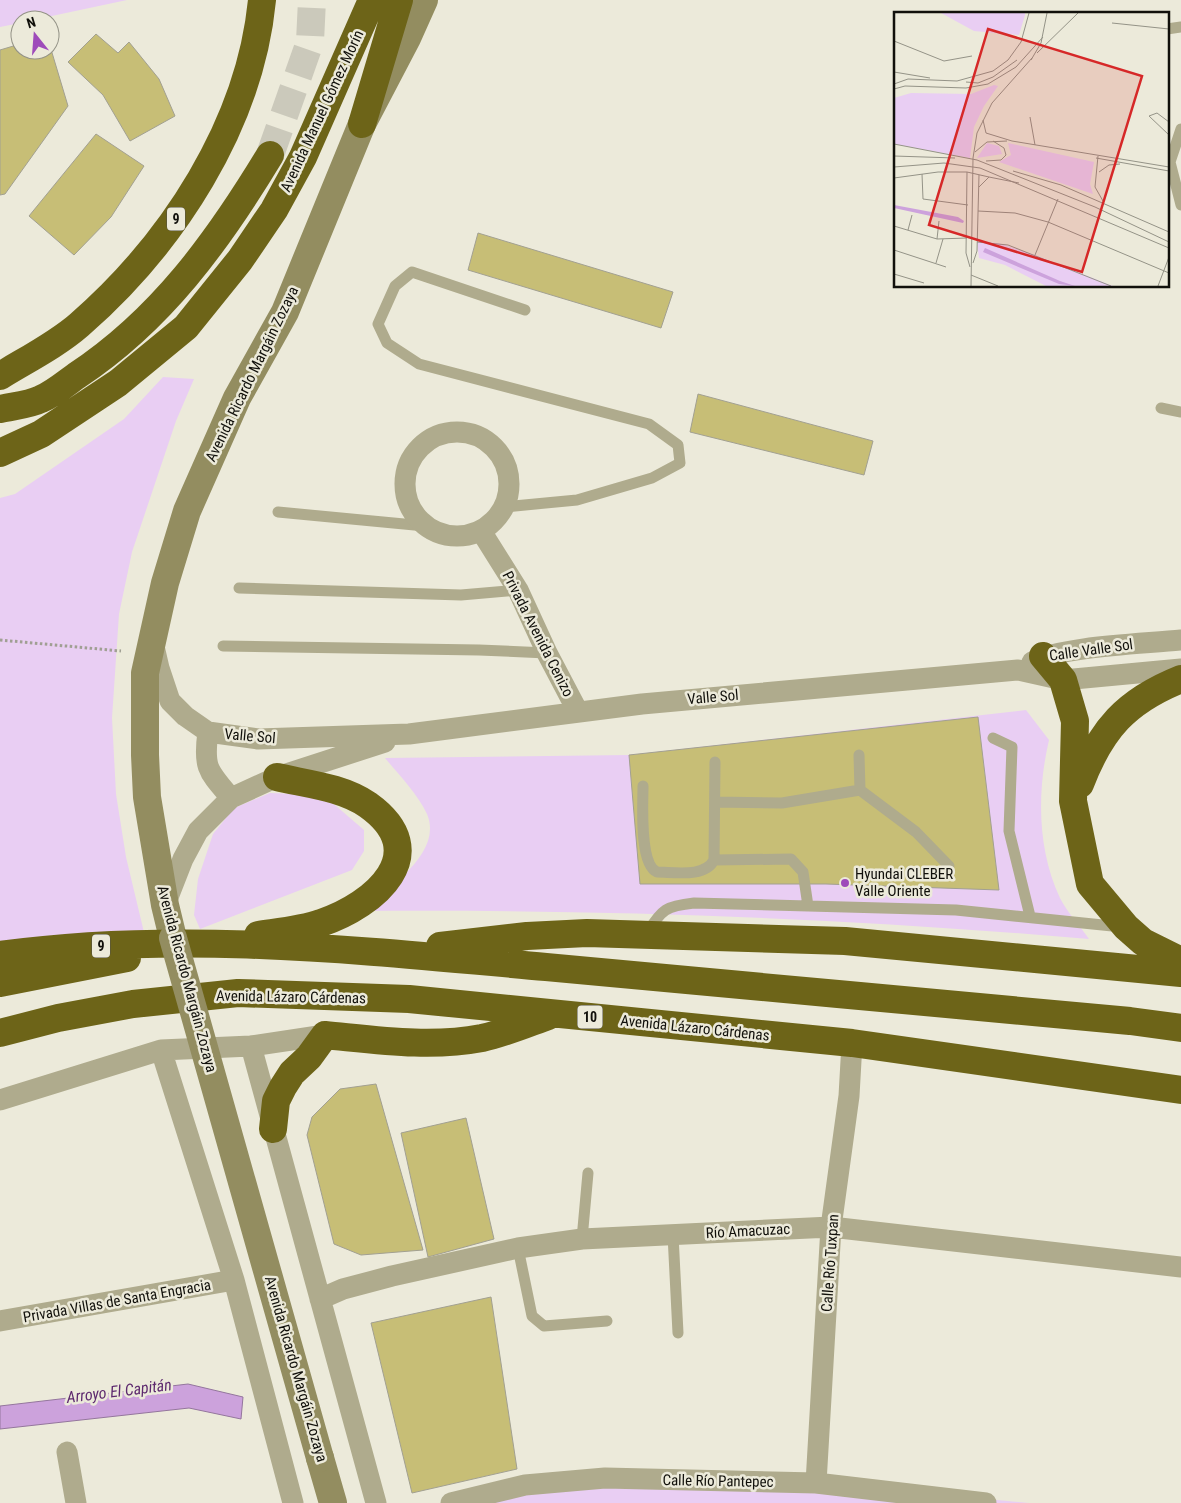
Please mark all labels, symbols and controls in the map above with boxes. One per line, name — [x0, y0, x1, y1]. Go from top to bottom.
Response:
north arrow — [10, 10, 60, 60]
inset map — [894, 12, 1168, 288]
text: N — [25, 14, 38, 31]
street label: Avenida Manuel Gómez Morín — [277, 27, 367, 195]
road number: 9 — [167, 208, 185, 230]
street label: Avenida Ricardo Margáin Zozaya — [202, 284, 302, 464]
street label: Privada Avenida Cenizo — [499, 568, 577, 700]
street label: Calle Valle Sol — [1048, 635, 1134, 665]
street label: Valle Sol — [687, 686, 739, 708]
street label: Valle Sol — [224, 725, 276, 747]
place label: Hyundai CLEBER Valle Oriente — [855, 865, 953, 900]
marker: Hyundai CLEBER Valle Oriente — [839, 877, 851, 889]
street label: Avenida Ricardo Margáin Zozaya — [153, 884, 221, 1074]
road number: 9 — [92, 934, 110, 958]
street label: Avenida Lázaro Cárdenas — [216, 987, 366, 1007]
road number: 10 — [578, 1006, 602, 1028]
street label: Avenida Lázaro Cárdenas — [620, 1011, 771, 1045]
street label: Calle Río Tuxpan — [818, 1213, 842, 1313]
street label: Río Amacuzac — [705, 1220, 791, 1242]
street label: Avenida Ricardo Margáin Zozaya — [261, 1274, 331, 1464]
street label: Privada Villas de Santa Engracia — [22, 1276, 212, 1326]
water label: Arroyo El Capitán — [64, 1375, 173, 1407]
street label: Calle Río Pantepec — [662, 1471, 774, 1491]

